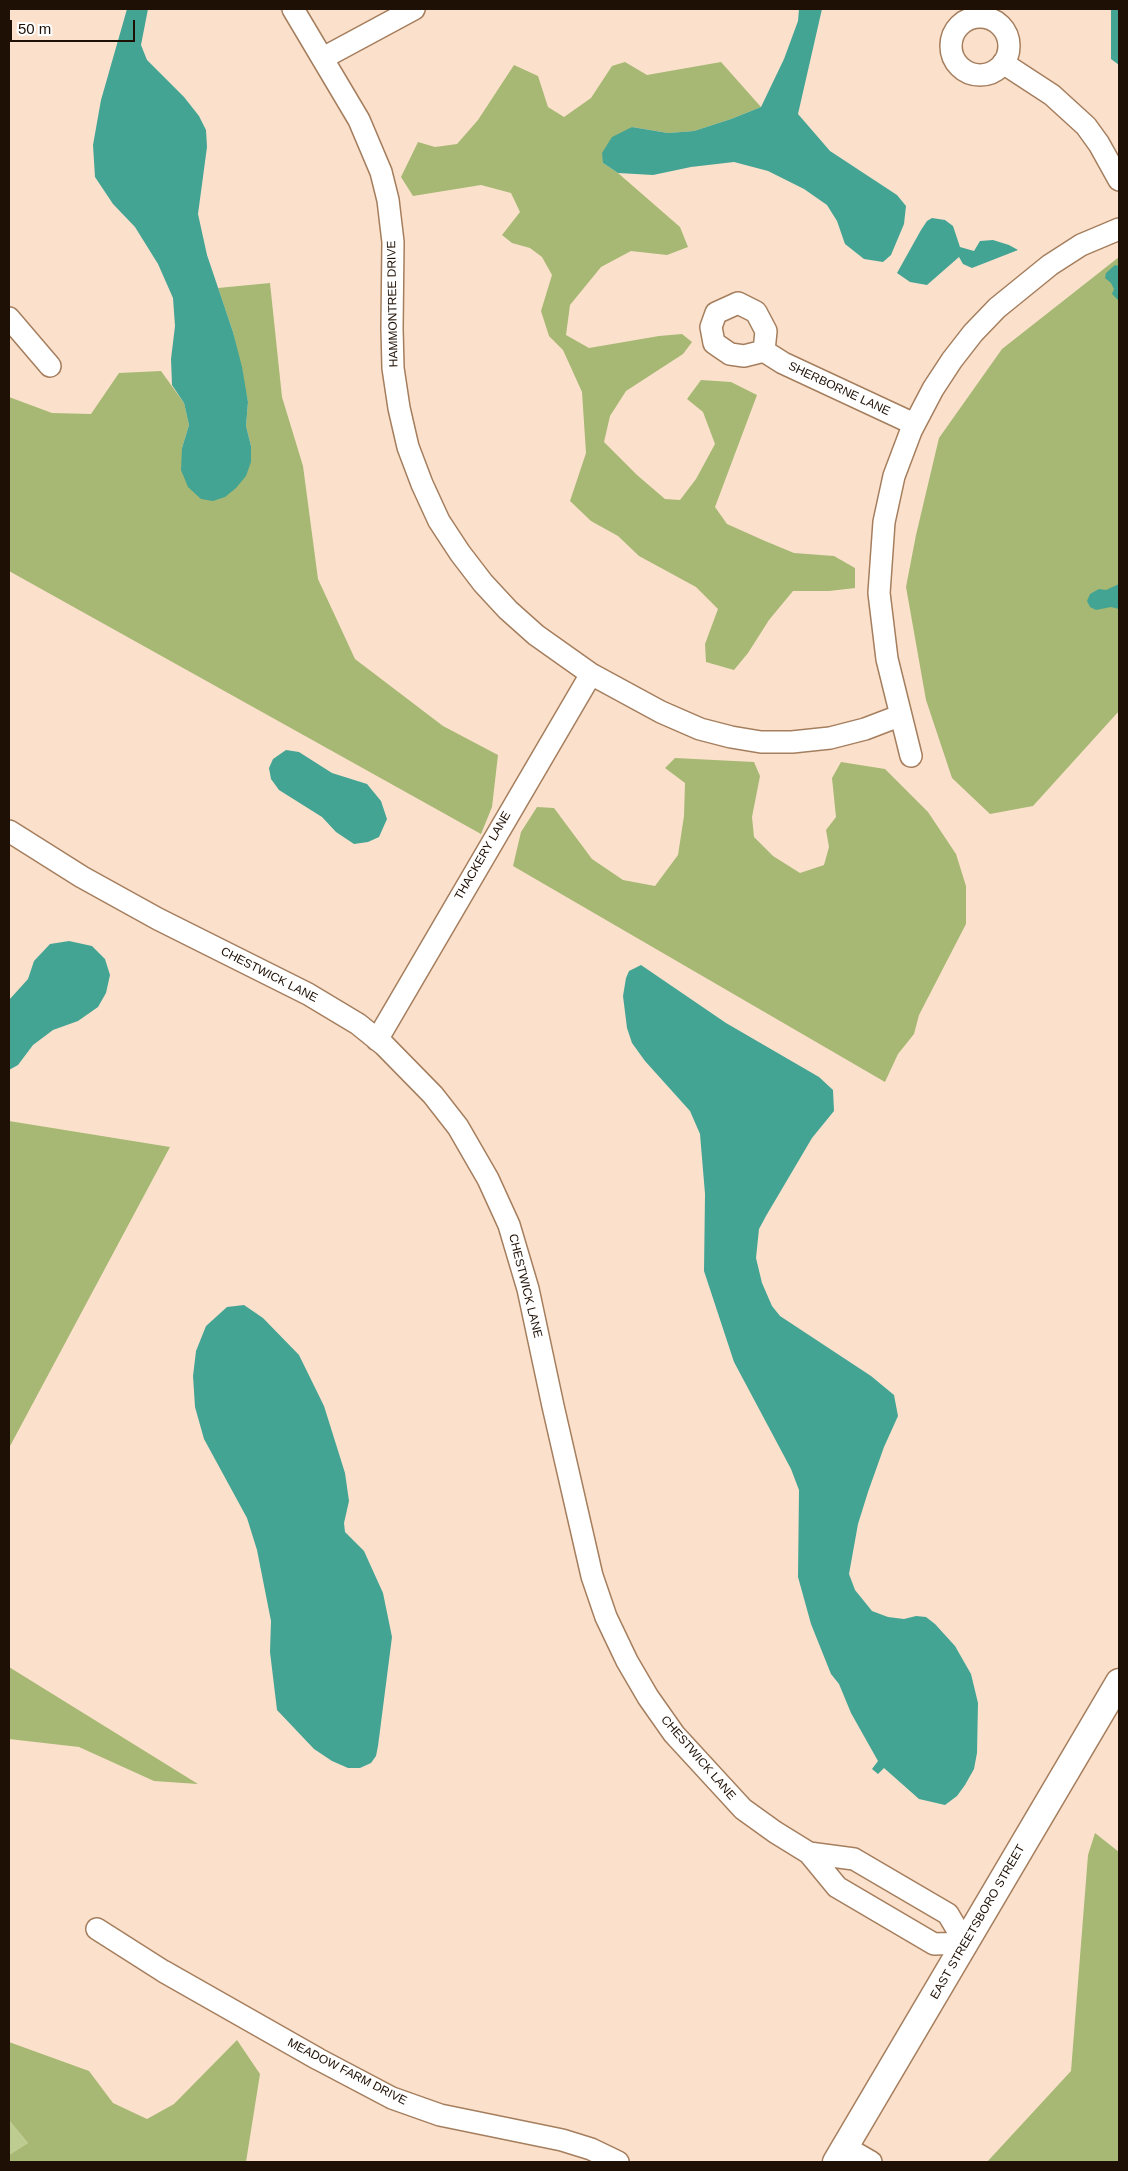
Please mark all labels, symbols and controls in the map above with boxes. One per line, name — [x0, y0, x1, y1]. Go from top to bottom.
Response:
scale bar — [12, 10, 138, 42]
text: 50 m — [18, 20, 51, 37]
street label: HAMMONTREE DRIVE — [385, 241, 401, 367]
street label: SHERBORNE LANE — [786, 359, 892, 419]
street label: THACKERY LANE — [452, 809, 514, 903]
street label: CHESTWICK LANE — [218, 944, 320, 1006]
street label: CHESTWICK LANE — [505, 1233, 545, 1339]
street label: CHESTWICK LANE — [658, 1713, 738, 1803]
street label: EAST STREETSBORO STREET — [928, 1842, 1028, 2002]
street label: MEADOW FARM DRIVE — [285, 2036, 409, 2108]

